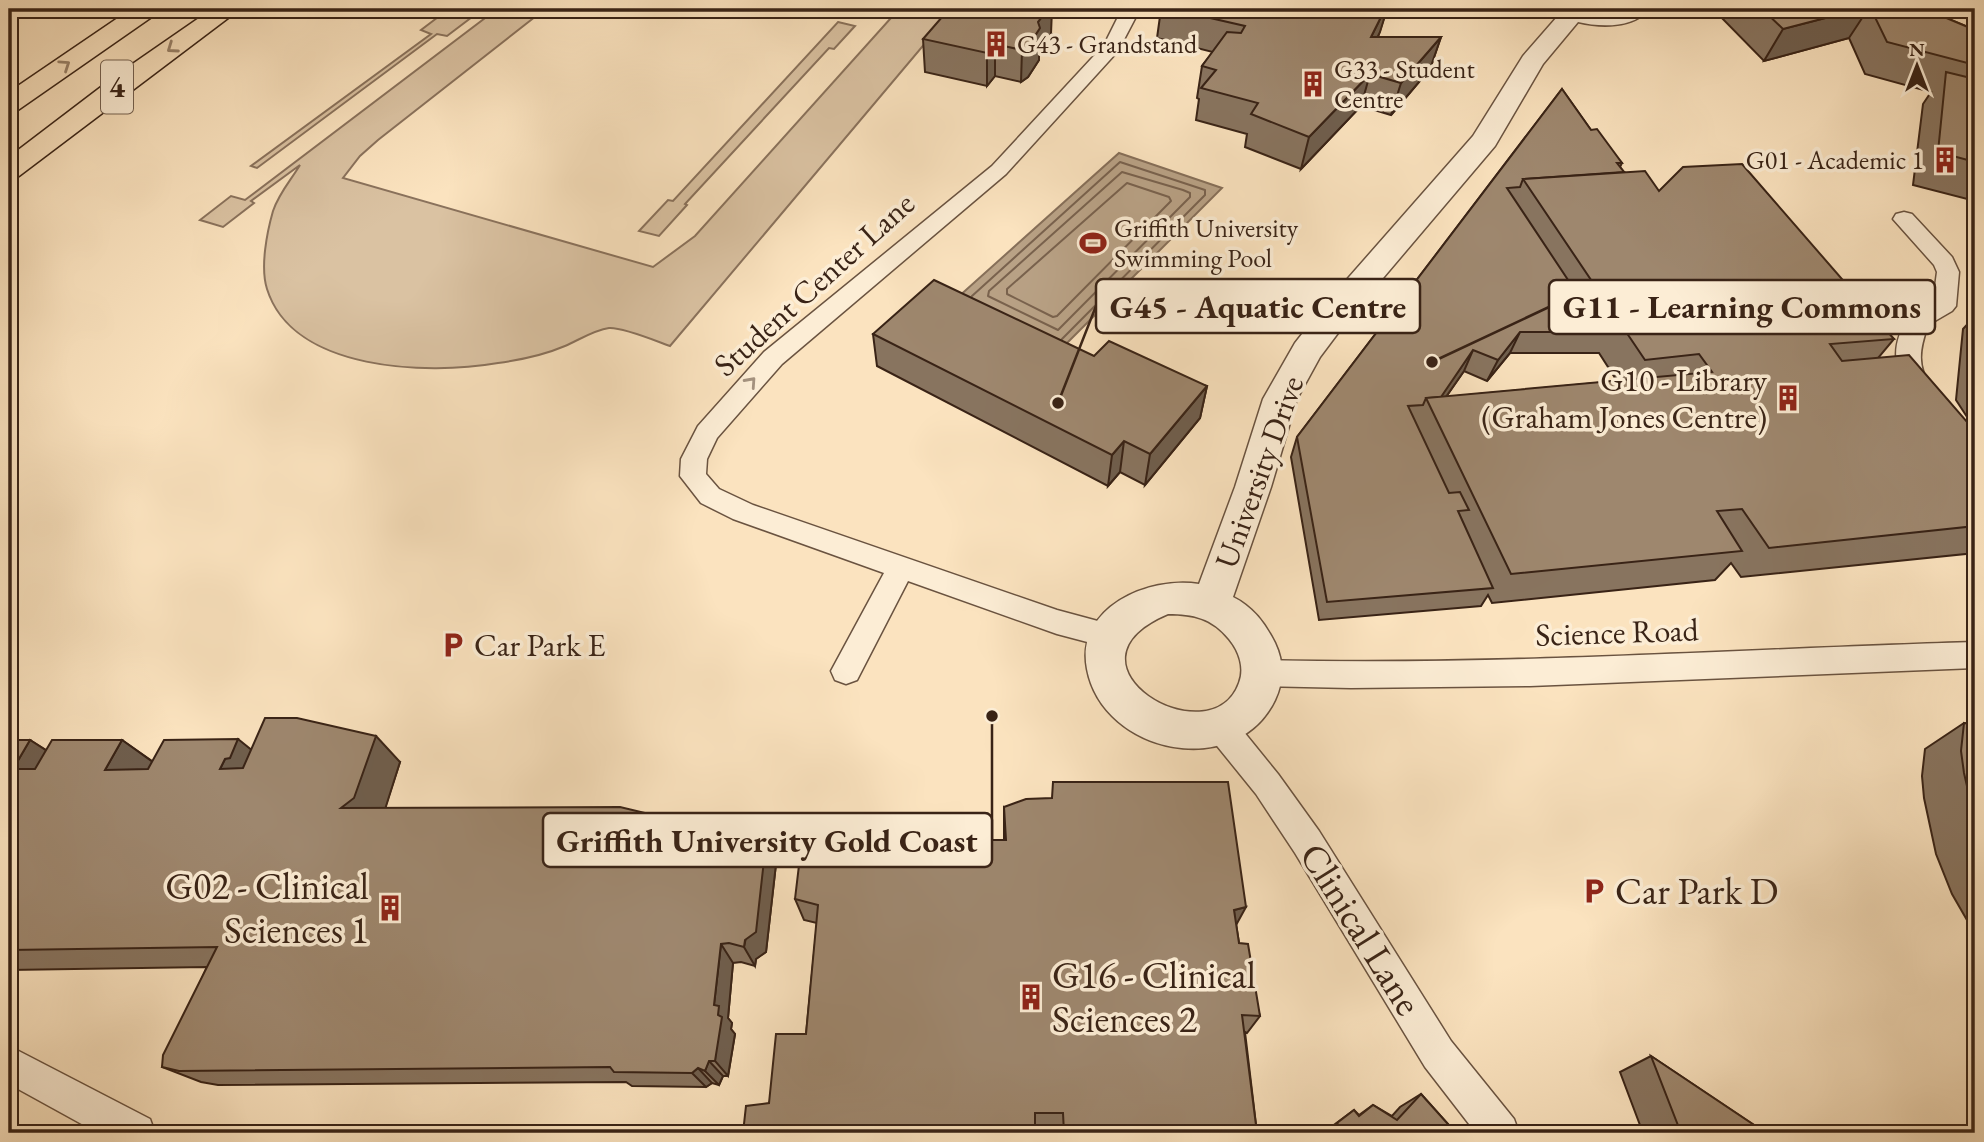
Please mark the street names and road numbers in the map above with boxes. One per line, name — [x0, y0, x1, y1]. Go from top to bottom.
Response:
road number: 4 — [101, 60, 133, 114]
street label: Student Center Lane — [705, 183, 923, 385]
street label: University Drive — [1205, 370, 1313, 574]
street label: Science Road — [1535, 608, 1700, 656]
street label: Clinical Lane — [1289, 834, 1434, 1024]

